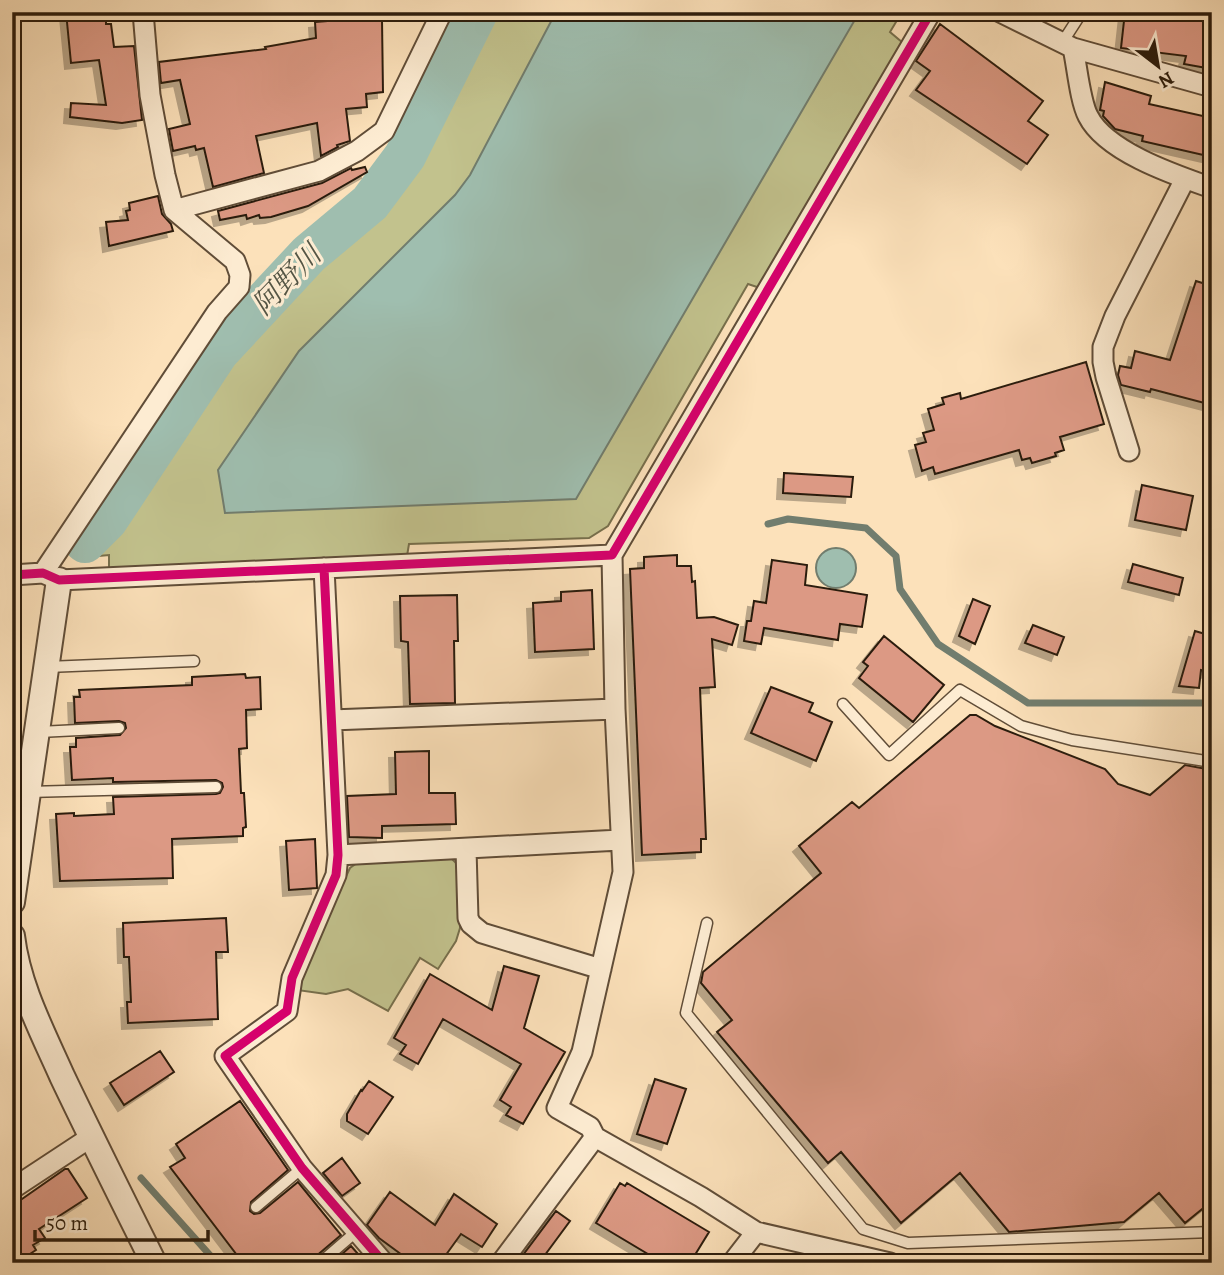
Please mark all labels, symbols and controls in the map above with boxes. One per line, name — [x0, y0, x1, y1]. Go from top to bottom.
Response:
north arrow — [1122, 32, 1192, 102]
text: N — [1153, 65, 1179, 95]
water label: 阿野川 — [244, 234, 332, 323]
scale bar — [35, 1198, 208, 1242]
text: 50 m — [46, 1209, 88, 1237]

